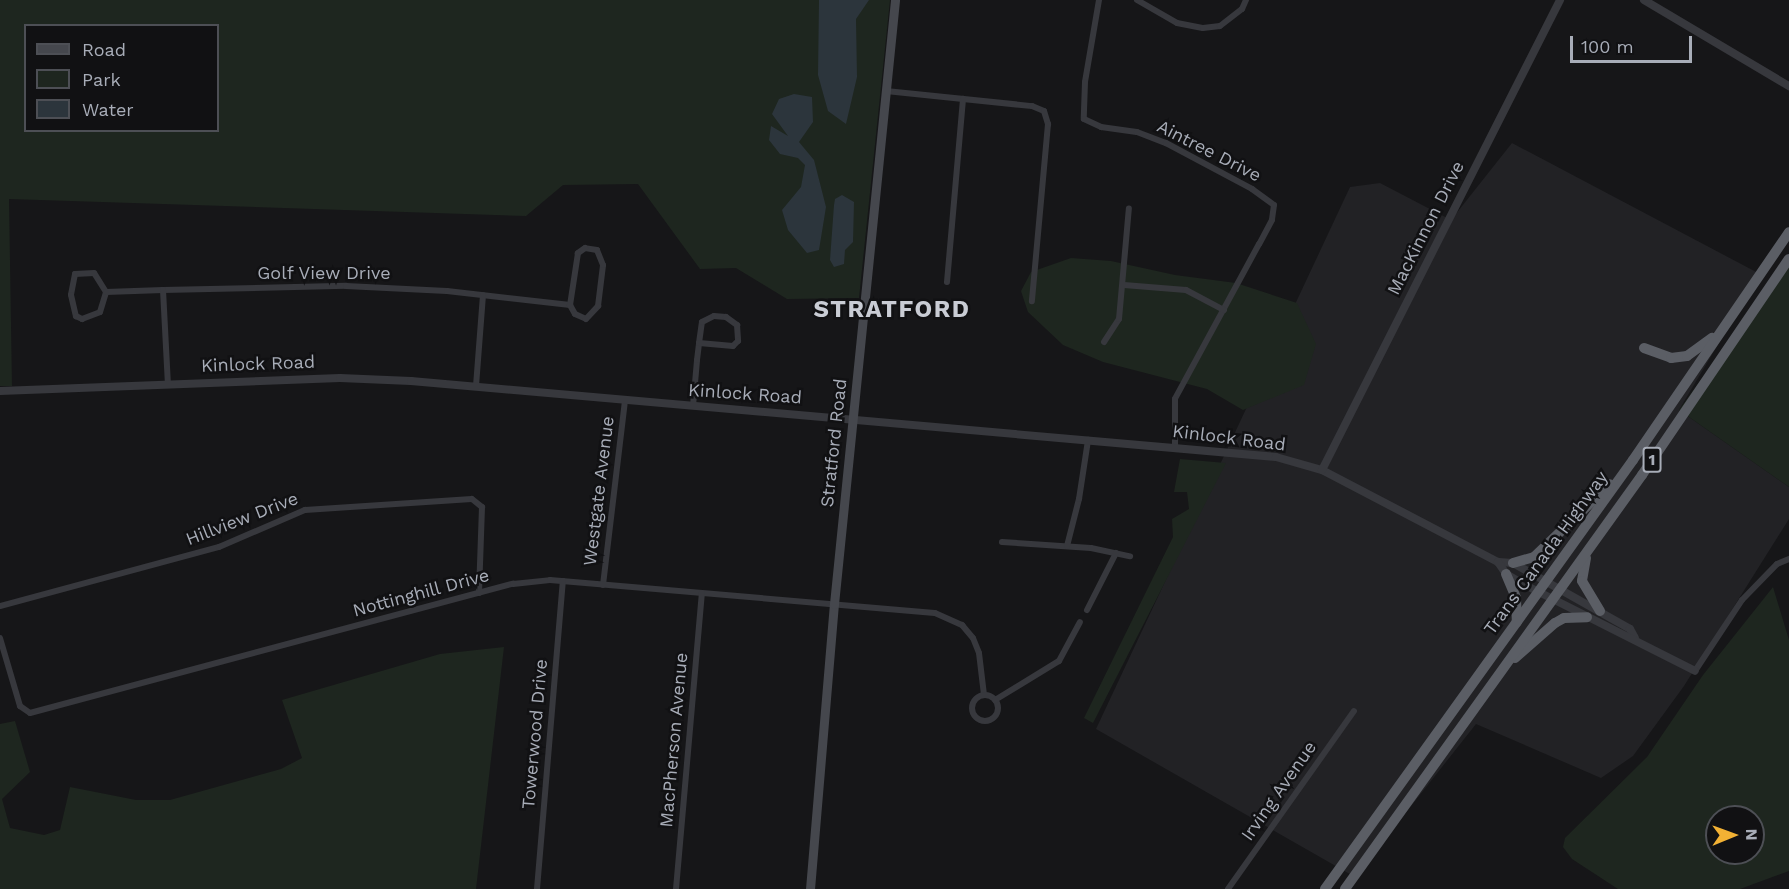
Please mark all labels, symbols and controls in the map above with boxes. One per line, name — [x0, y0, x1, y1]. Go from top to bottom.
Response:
legend — [24, 24, 219, 132]
scale bar — [1573, 24, 1694, 62]
text: 100 m — [1581, 36, 1634, 57]
text: Road — [82, 39, 126, 60]
text: Park — [82, 69, 121, 90]
text: Water — [82, 99, 134, 120]
street label: Aintree Drive — [1153, 116, 1265, 186]
street label: MacKinnon Drive — [1383, 157, 1469, 299]
street label: Golf View Drive — [256, 262, 392, 284]
district label: STRATFORD — [814, 296, 970, 324]
street label: Kinlock Road — [200, 351, 316, 377]
street label: Stratford Road — [817, 378, 851, 508]
street label: Kinlock Road — [687, 379, 803, 409]
street label: Westgate Avenue — [579, 415, 619, 567]
street label: Kinlock Road — [1171, 420, 1287, 456]
road number: 1 — [1642, 447, 1662, 473]
street label: Trans Canada Highway — [1479, 467, 1613, 639]
street label: Hillview Drive — [183, 488, 301, 550]
street label: Nottinghill Drive — [350, 564, 492, 622]
street label: MacPherson Avenue — [656, 651, 692, 829]
street label: Towerwood Drive — [518, 658, 552, 810]
street label: Irving Avenue — [1237, 737, 1321, 845]
north arrow — [1705, 805, 1765, 865]
text: N — [1742, 829, 1761, 841]

